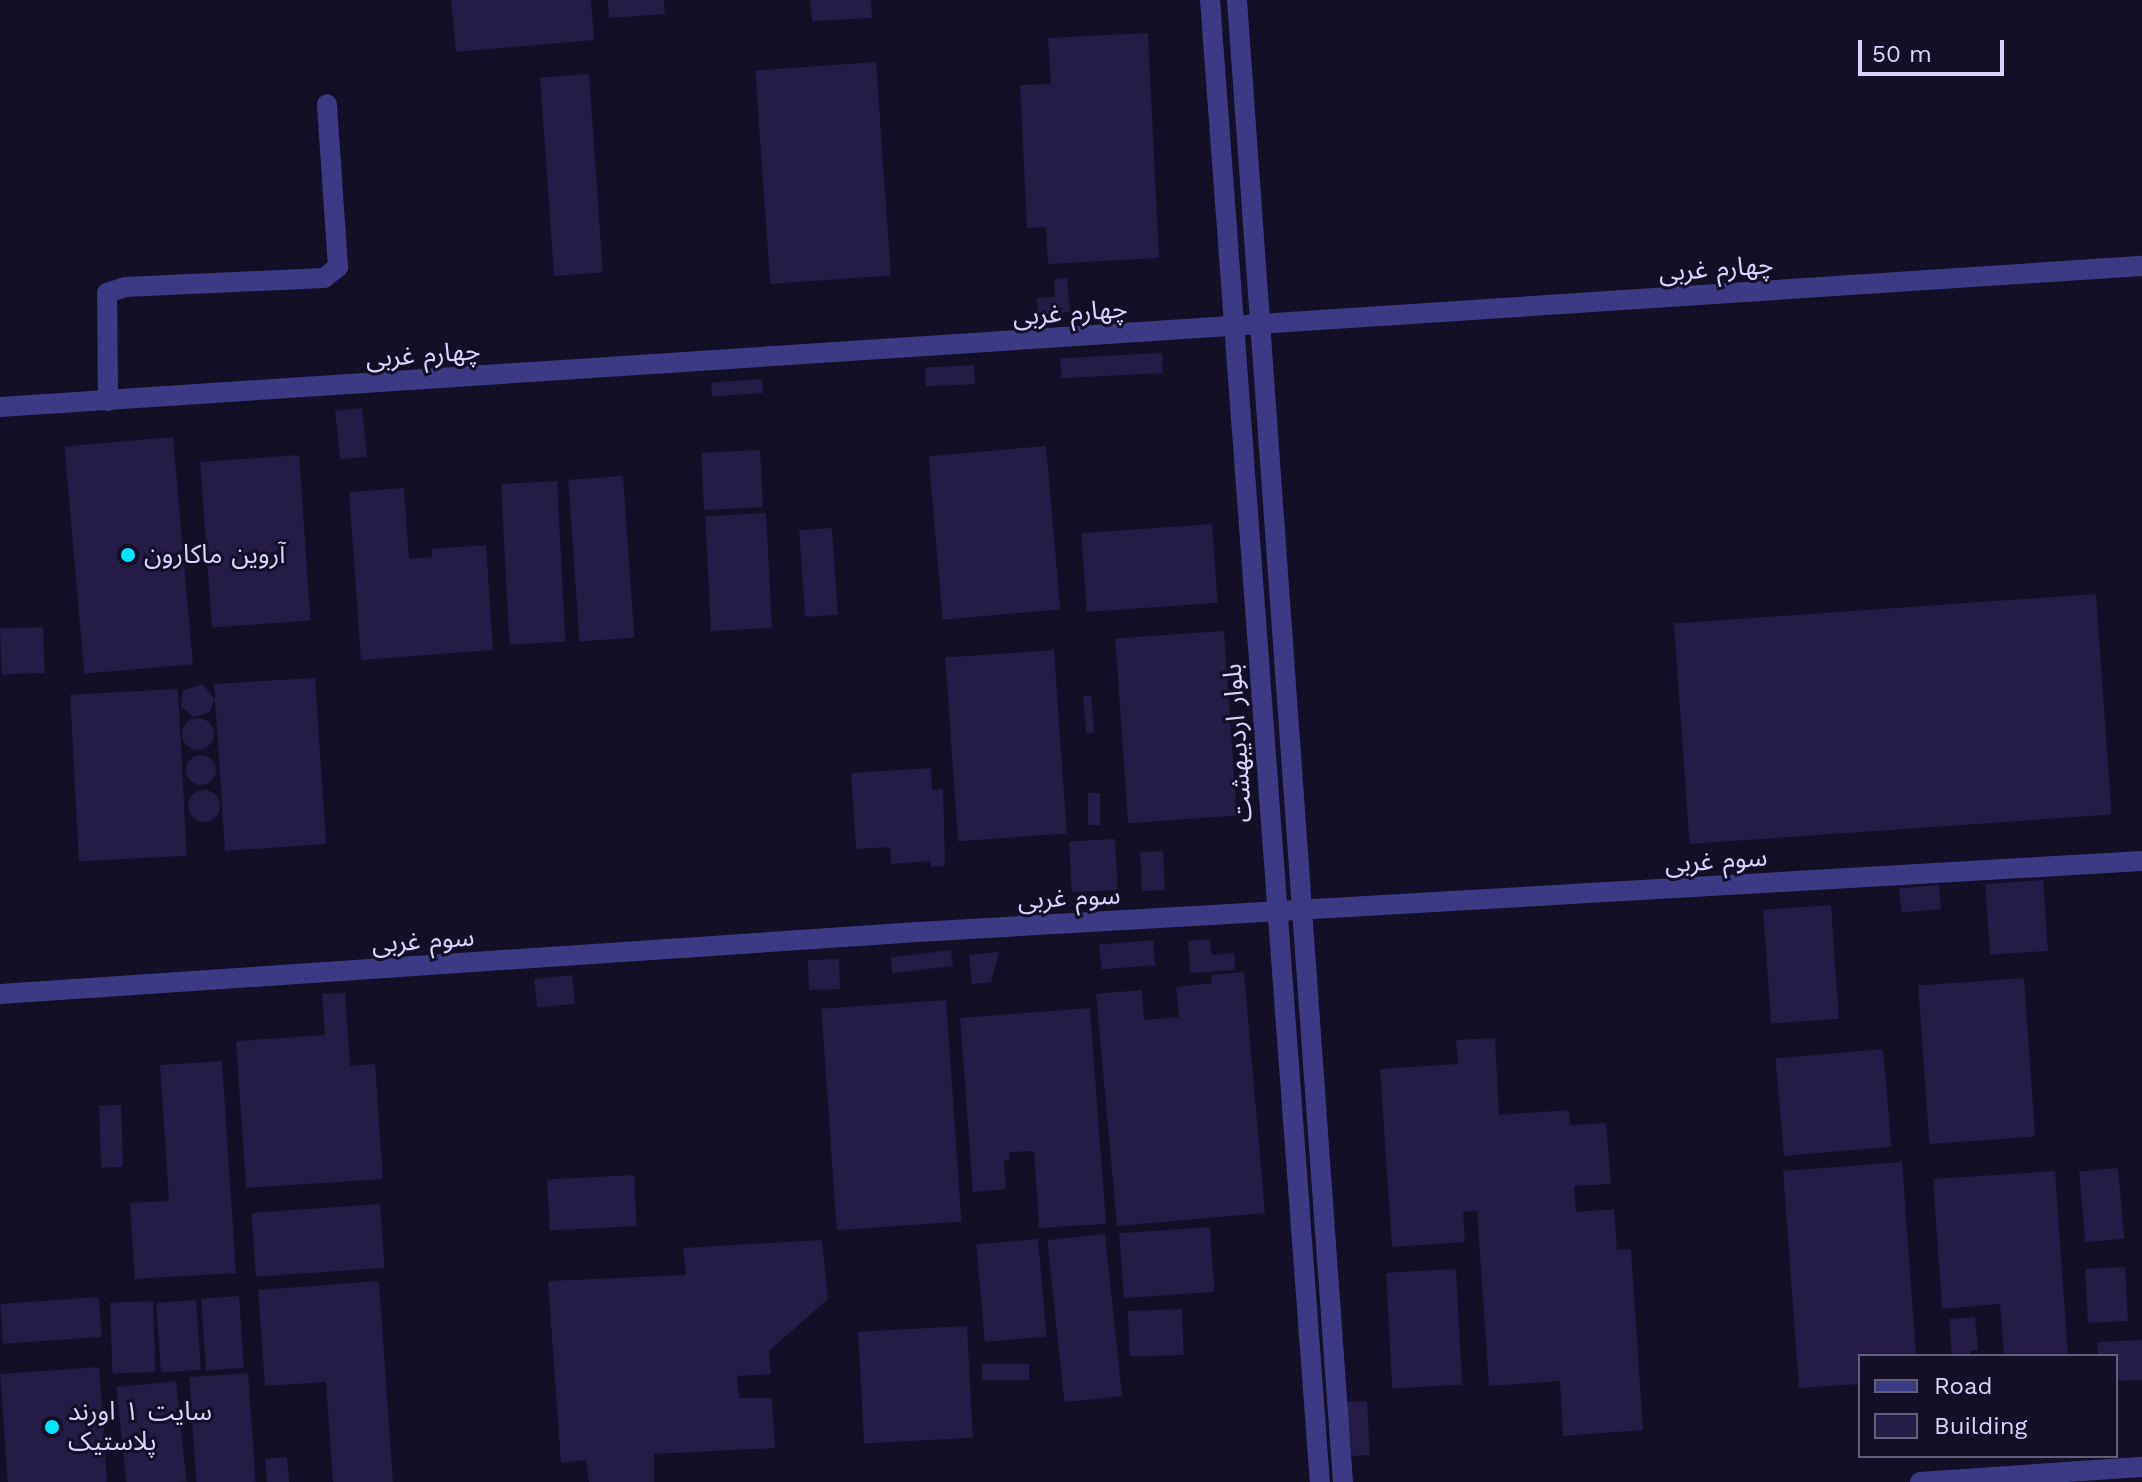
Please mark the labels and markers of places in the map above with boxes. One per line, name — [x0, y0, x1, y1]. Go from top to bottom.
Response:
place label: آروین ماکارون — [144, 539, 285, 571]
marker: آروین ماکارون — [119, 546, 137, 564]
place label: سایت ۱ اورند پلاستیک — [68, 1396, 212, 1458]
marker: سایت ۱ اورند پلاستیک — [43, 1418, 61, 1436]

